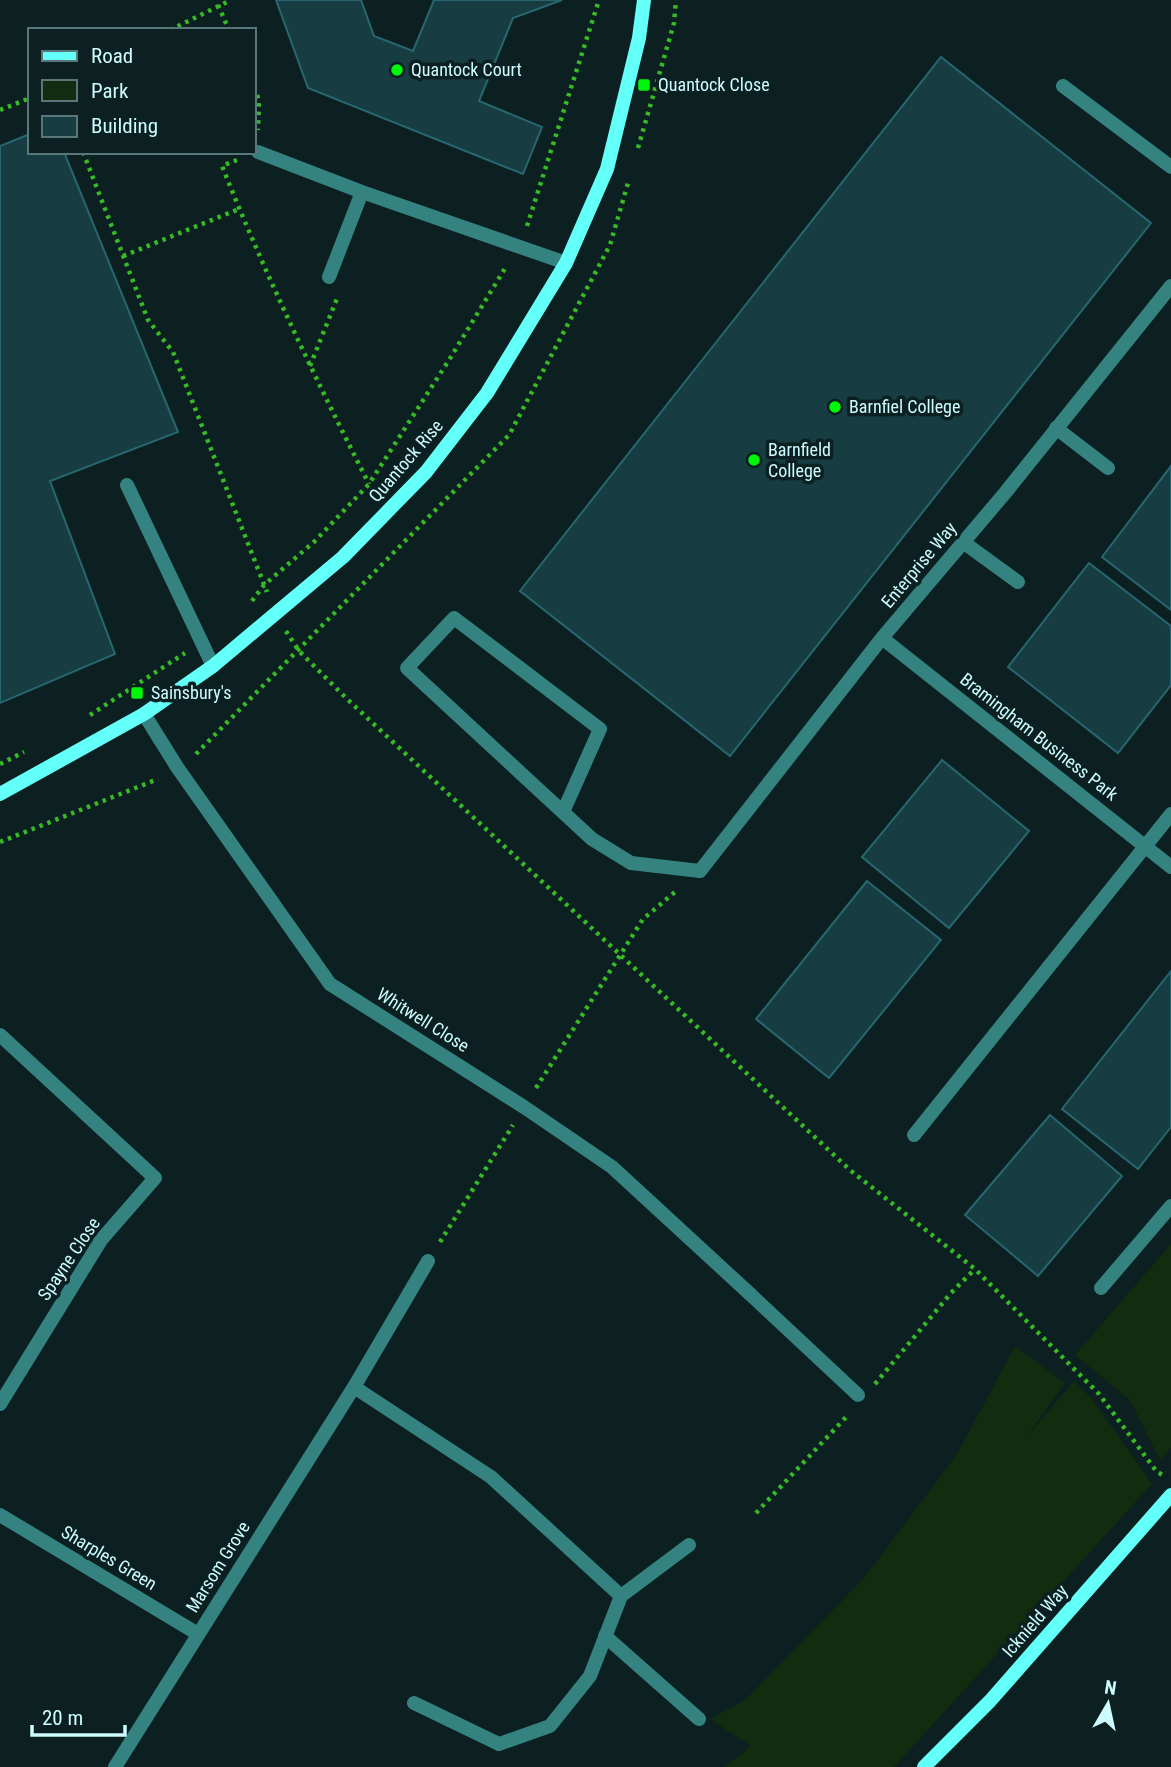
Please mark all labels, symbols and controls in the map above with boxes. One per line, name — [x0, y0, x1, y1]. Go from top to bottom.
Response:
legend — [28, 28, 256, 154]
text: Road — [91, 44, 133, 68]
place label: Quantock Court — [411, 59, 522, 80]
marker: Quantock Court — [389, 62, 405, 78]
place label: Quantock Close — [658, 74, 770, 95]
marker: Quantock Close — [636, 77, 652, 93]
text: Park — [91, 79, 129, 103]
text: Building — [91, 114, 158, 138]
place label: Barnfiel College — [849, 396, 960, 417]
marker: Barnfiel College — [827, 399, 843, 415]
street label: Quantock Rise — [364, 415, 447, 506]
place label: Barnfield College — [768, 439, 831, 481]
marker: Barnfield College — [746, 452, 762, 468]
street label: Enterprise Way — [877, 517, 961, 612]
street label: Bramingham Business Park — [956, 668, 1122, 805]
place label: Sainsbury's — [151, 682, 232, 703]
marker: Sainsbury's — [129, 685, 145, 701]
street label: Whitwell Close — [373, 983, 473, 1056]
street label: Spayne Close — [33, 1213, 104, 1304]
street label: Marsom Grove — [181, 1517, 254, 1616]
street label: Sharples Green — [58, 1521, 161, 1594]
street label: Icknield Way — [998, 1580, 1072, 1661]
north arrow — [1073, 1669, 1143, 1739]
text: N — [1103, 1675, 1118, 1700]
scale bar — [32, 1694, 124, 1738]
text: 20 m — [42, 1706, 83, 1730]

